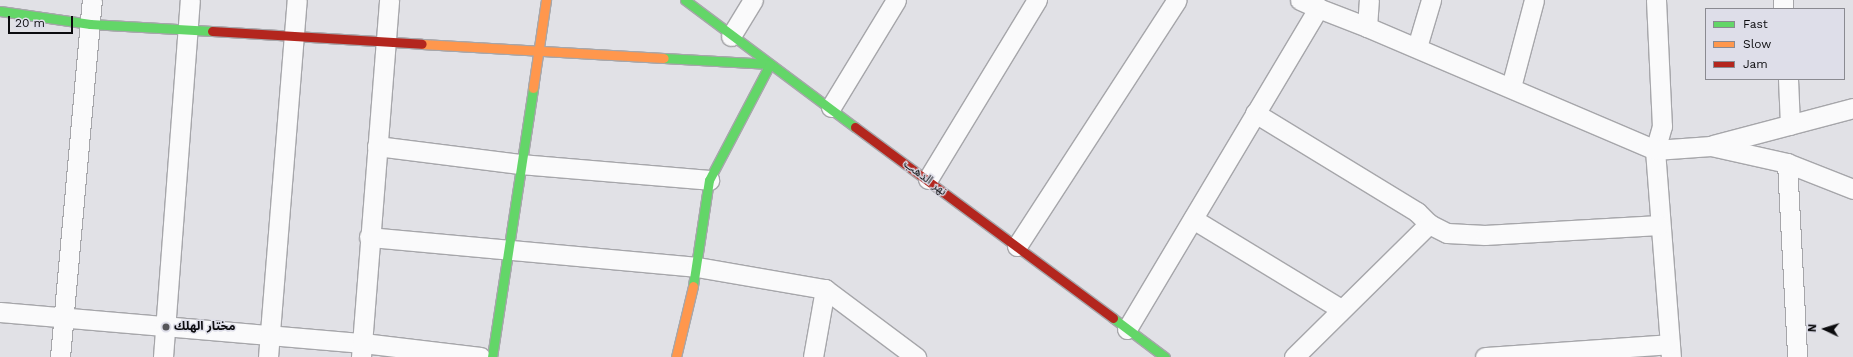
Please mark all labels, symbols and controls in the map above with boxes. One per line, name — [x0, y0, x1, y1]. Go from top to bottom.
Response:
scale bar — [10, 8, 75, 34]
legend — [1705, 8, 1845, 80]
text: 20 m — [15, 16, 45, 30]
text: Fast — [1743, 17, 1768, 31]
text: Slow — [1743, 37, 1771, 51]
text: Jam — [1743, 57, 1768, 71]
street label: نهر الدهب — [900, 157, 950, 199]
north arrow — [1805, 309, 1845, 349]
place label: مختار الهلك — [174, 320, 235, 334]
marker: مختار الهلك — [161, 322, 171, 332]
text: N — [1806, 324, 1819, 333]

